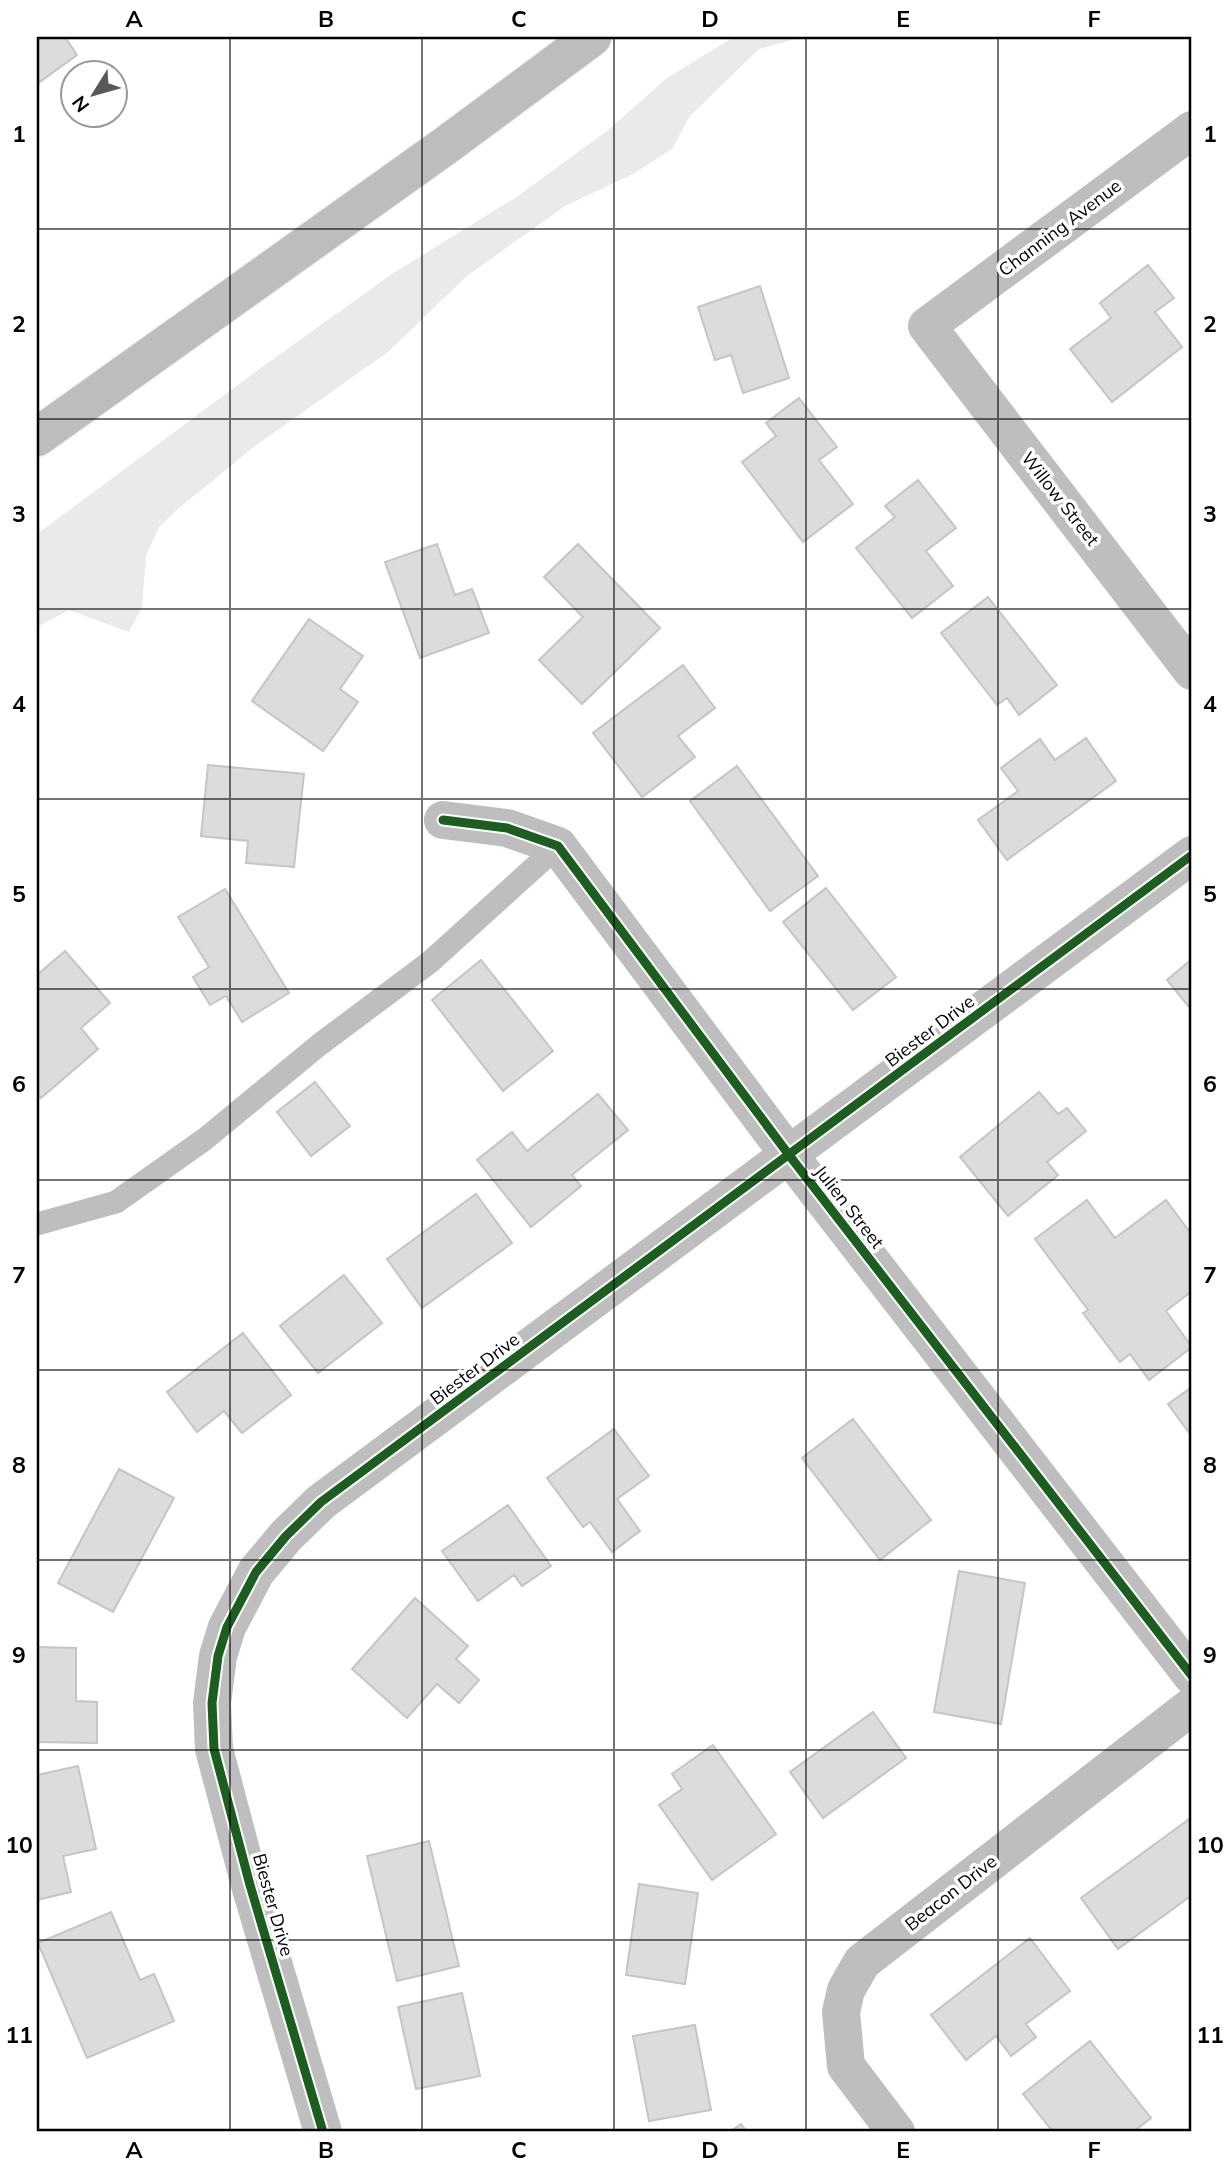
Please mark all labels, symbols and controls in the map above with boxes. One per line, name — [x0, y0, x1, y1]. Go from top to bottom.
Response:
text: A — [125, 4, 143, 33]
text: B — [318, 4, 334, 33]
text: C — [511, 4, 527, 33]
text: D — [701, 4, 719, 33]
text: E — [896, 4, 910, 33]
text: F — [1087, 4, 1101, 33]
north arrow — [60, 60, 130, 130]
text: N — [67, 91, 94, 117]
text: 1 — [12, 119, 26, 148]
text: 1 — [1203, 119, 1217, 148]
street label: Channing Avenue — [994, 174, 1126, 281]
text: 2 — [12, 309, 26, 338]
text: 2 — [1203, 309, 1217, 338]
street label: Willow Street — [1017, 447, 1104, 550]
text: 3 — [12, 499, 26, 528]
text: 3 — [1203, 499, 1217, 528]
text: 4 — [12, 689, 26, 718]
text: 4 — [1203, 689, 1217, 718]
text: 5 — [12, 879, 26, 908]
text: 5 — [1203, 879, 1217, 908]
street label: Biester Drive — [881, 990, 979, 1072]
text: 6 — [12, 1069, 26, 1098]
text: 6 — [1203, 1069, 1217, 1098]
street label: Julien Street — [810, 1160, 889, 1253]
text: 7 — [12, 1260, 26, 1289]
text: 7 — [1203, 1260, 1217, 1289]
street label: Biester Drive — [426, 1328, 524, 1410]
text: 8 — [12, 1450, 26, 1479]
text: 8 — [1203, 1450, 1217, 1479]
text: 9 — [12, 1640, 26, 1669]
text: 9 — [1203, 1640, 1217, 1669]
text: 10 — [5, 1830, 33, 1859]
text: 10 — [1196, 1830, 1224, 1859]
street label: Beacon Drive — [900, 1850, 1001, 1936]
street label: Biester Drive — [248, 1851, 299, 1959]
text: 11 — [5, 2020, 33, 2049]
text: 11 — [1196, 2020, 1224, 2049]
text: A — [125, 2135, 143, 2164]
text: B — [318, 2135, 334, 2164]
text: C — [511, 2135, 527, 2164]
text: D — [701, 2135, 719, 2164]
text: E — [896, 2135, 910, 2164]
text: F — [1087, 2135, 1101, 2164]

